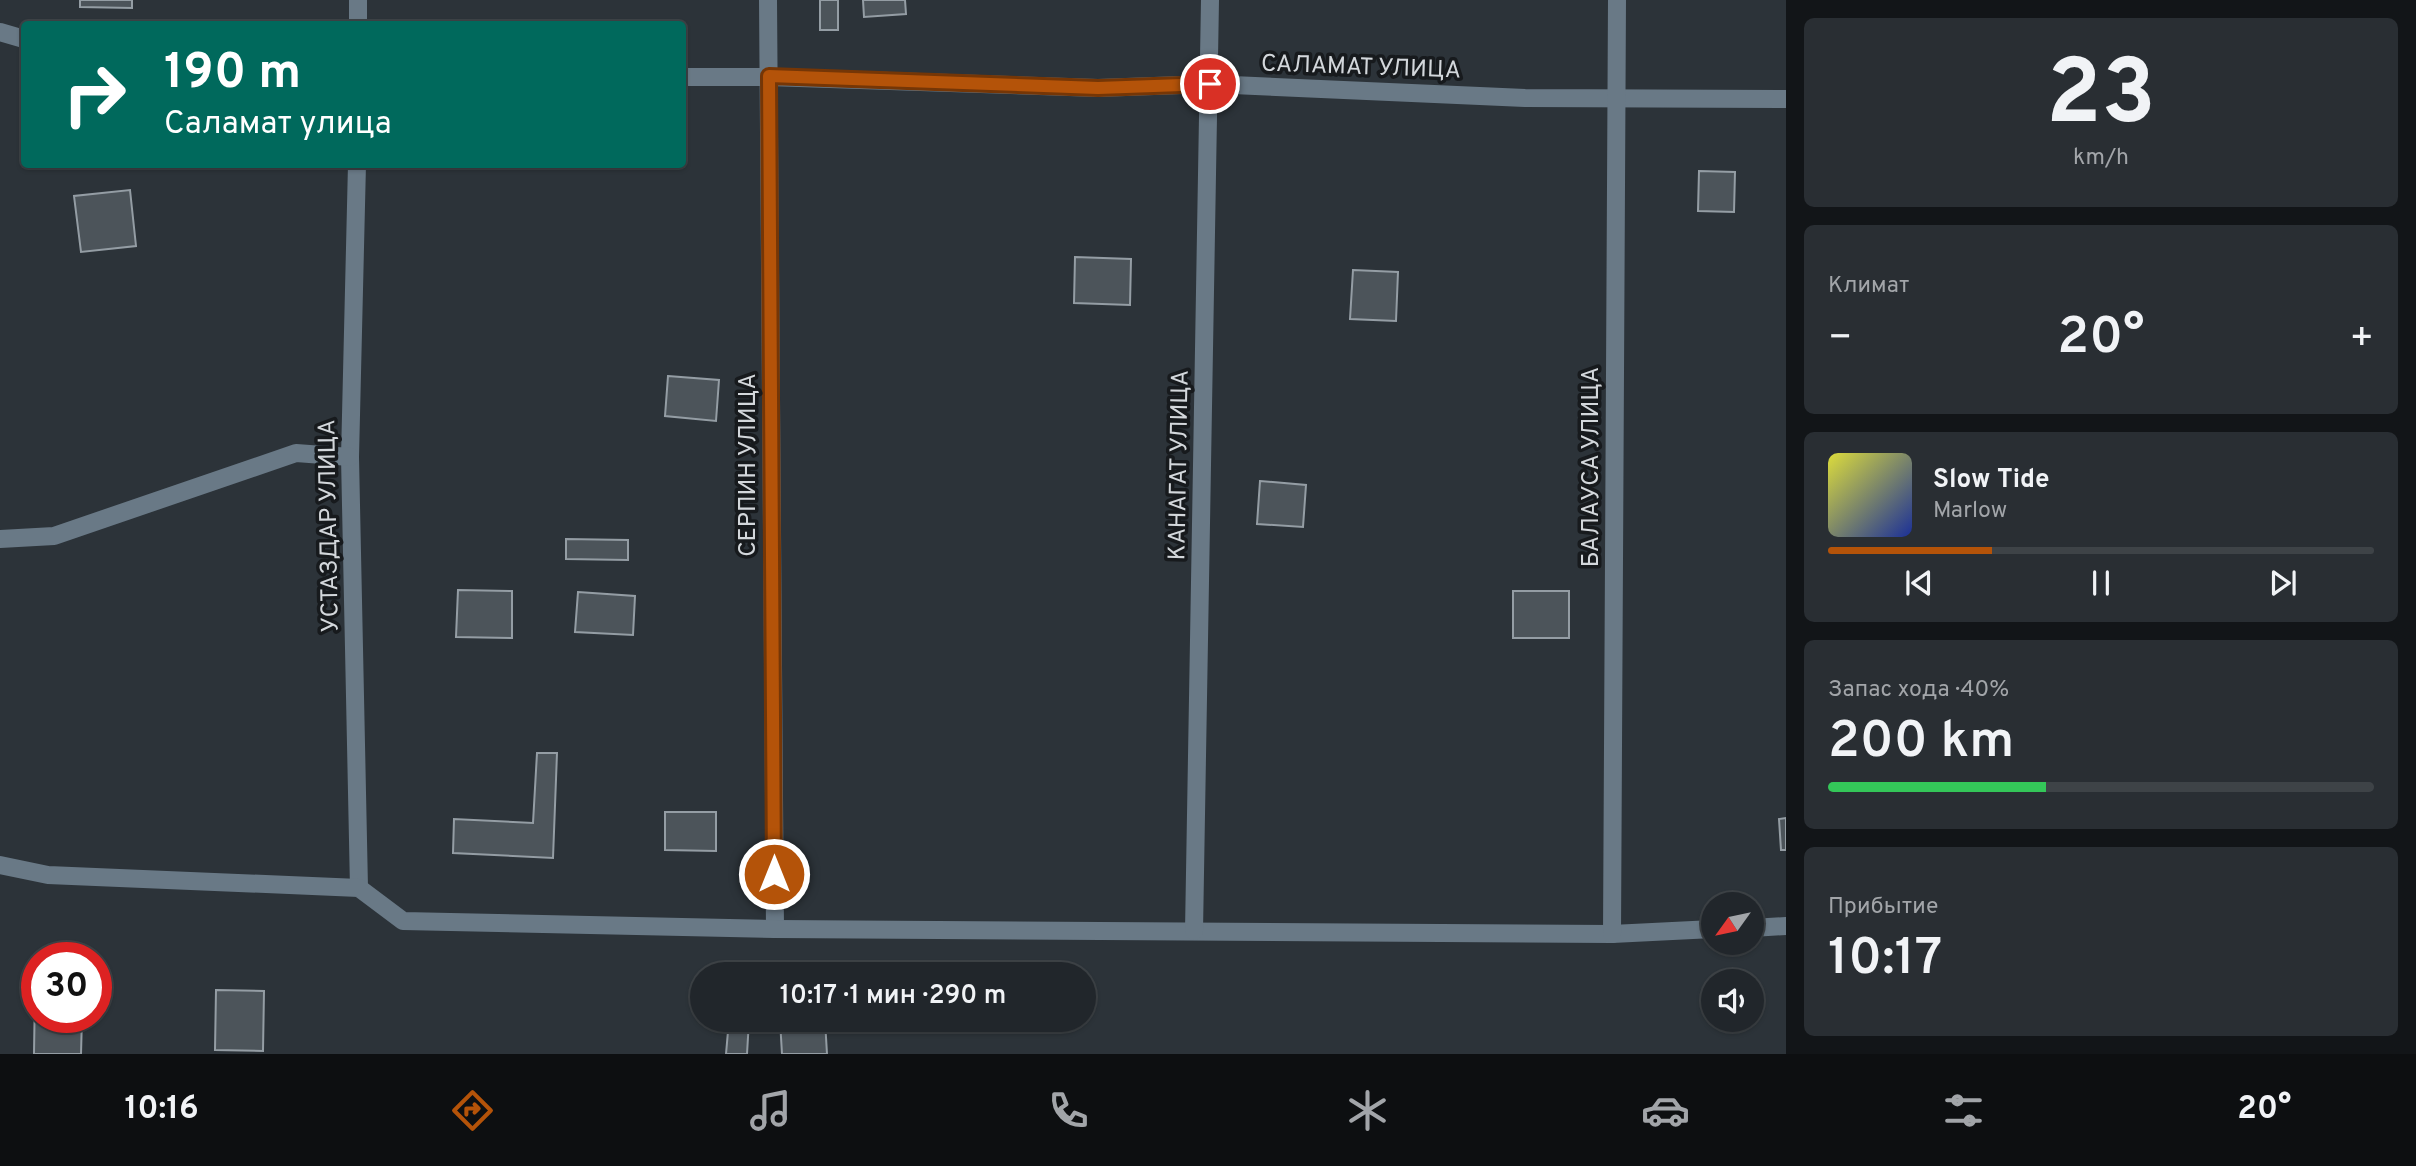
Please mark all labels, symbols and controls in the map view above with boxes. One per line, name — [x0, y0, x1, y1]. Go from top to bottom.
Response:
text: 23 — [2046, 41, 2156, 156]
text: 190 m — [164, 44, 301, 106]
icon: right — [49, 49, 140, 140]
street label: САЛАМАТ УЛИЦА — [1260, 50, 1461, 86]
pin — [1180, 54, 1240, 114]
icon: arrive — [1191, 65, 1229, 103]
text: Саламат улица — [164, 105, 392, 145]
text: km/h — [2073, 144, 2129, 173]
text: Климат — [1828, 272, 1909, 301]
text: 20° — [2057, 306, 2145, 372]
text: − — [1828, 315, 1853, 364]
text: + — [2349, 315, 2374, 364]
street label: БАЛАУСА УЛИЦА — [1577, 367, 1607, 567]
street label: КАНАГАТ УЛИЦА — [1163, 370, 1197, 561]
street label: СЕРПИН УЛИЦА — [734, 373, 764, 557]
street label: УСТАЗДАР УЛИЦА — [313, 419, 347, 633]
text: Slow Tide — [1933, 464, 2050, 497]
text: Marlow — [1933, 497, 2007, 526]
icon: previous — [1900, 564, 1938, 602]
icon: pause — [2082, 564, 2120, 602]
icon: next — [2264, 564, 2302, 602]
text: Запас хода · 40% — [1828, 676, 2009, 705]
text: 200 km — [1828, 710, 2014, 776]
position arrow — [737, 837, 811, 911]
north arrow — [1701, 892, 1764, 956]
map controls — [1701, 892, 1764, 1032]
text: Прибытие — [1828, 893, 1938, 922]
text: 10:17 — [1828, 927, 1942, 993]
speed limit sign: 30 — [21, 942, 112, 1033]
button: sound — [1701, 969, 1764, 1032]
text: 10:17 · 1 мин · 290 m — [780, 980, 1006, 1013]
icon: directions — [448, 1086, 497, 1135]
icon: music — [746, 1086, 795, 1135]
icon: phone — [1044, 1086, 1093, 1135]
icon: climate — [1343, 1086, 1392, 1135]
icon: car — [1641, 1086, 1690, 1135]
icon: filters — [1939, 1086, 1988, 1135]
text: 10:16 — [125, 1090, 199, 1130]
text: 20° — [2237, 1090, 2291, 1130]

